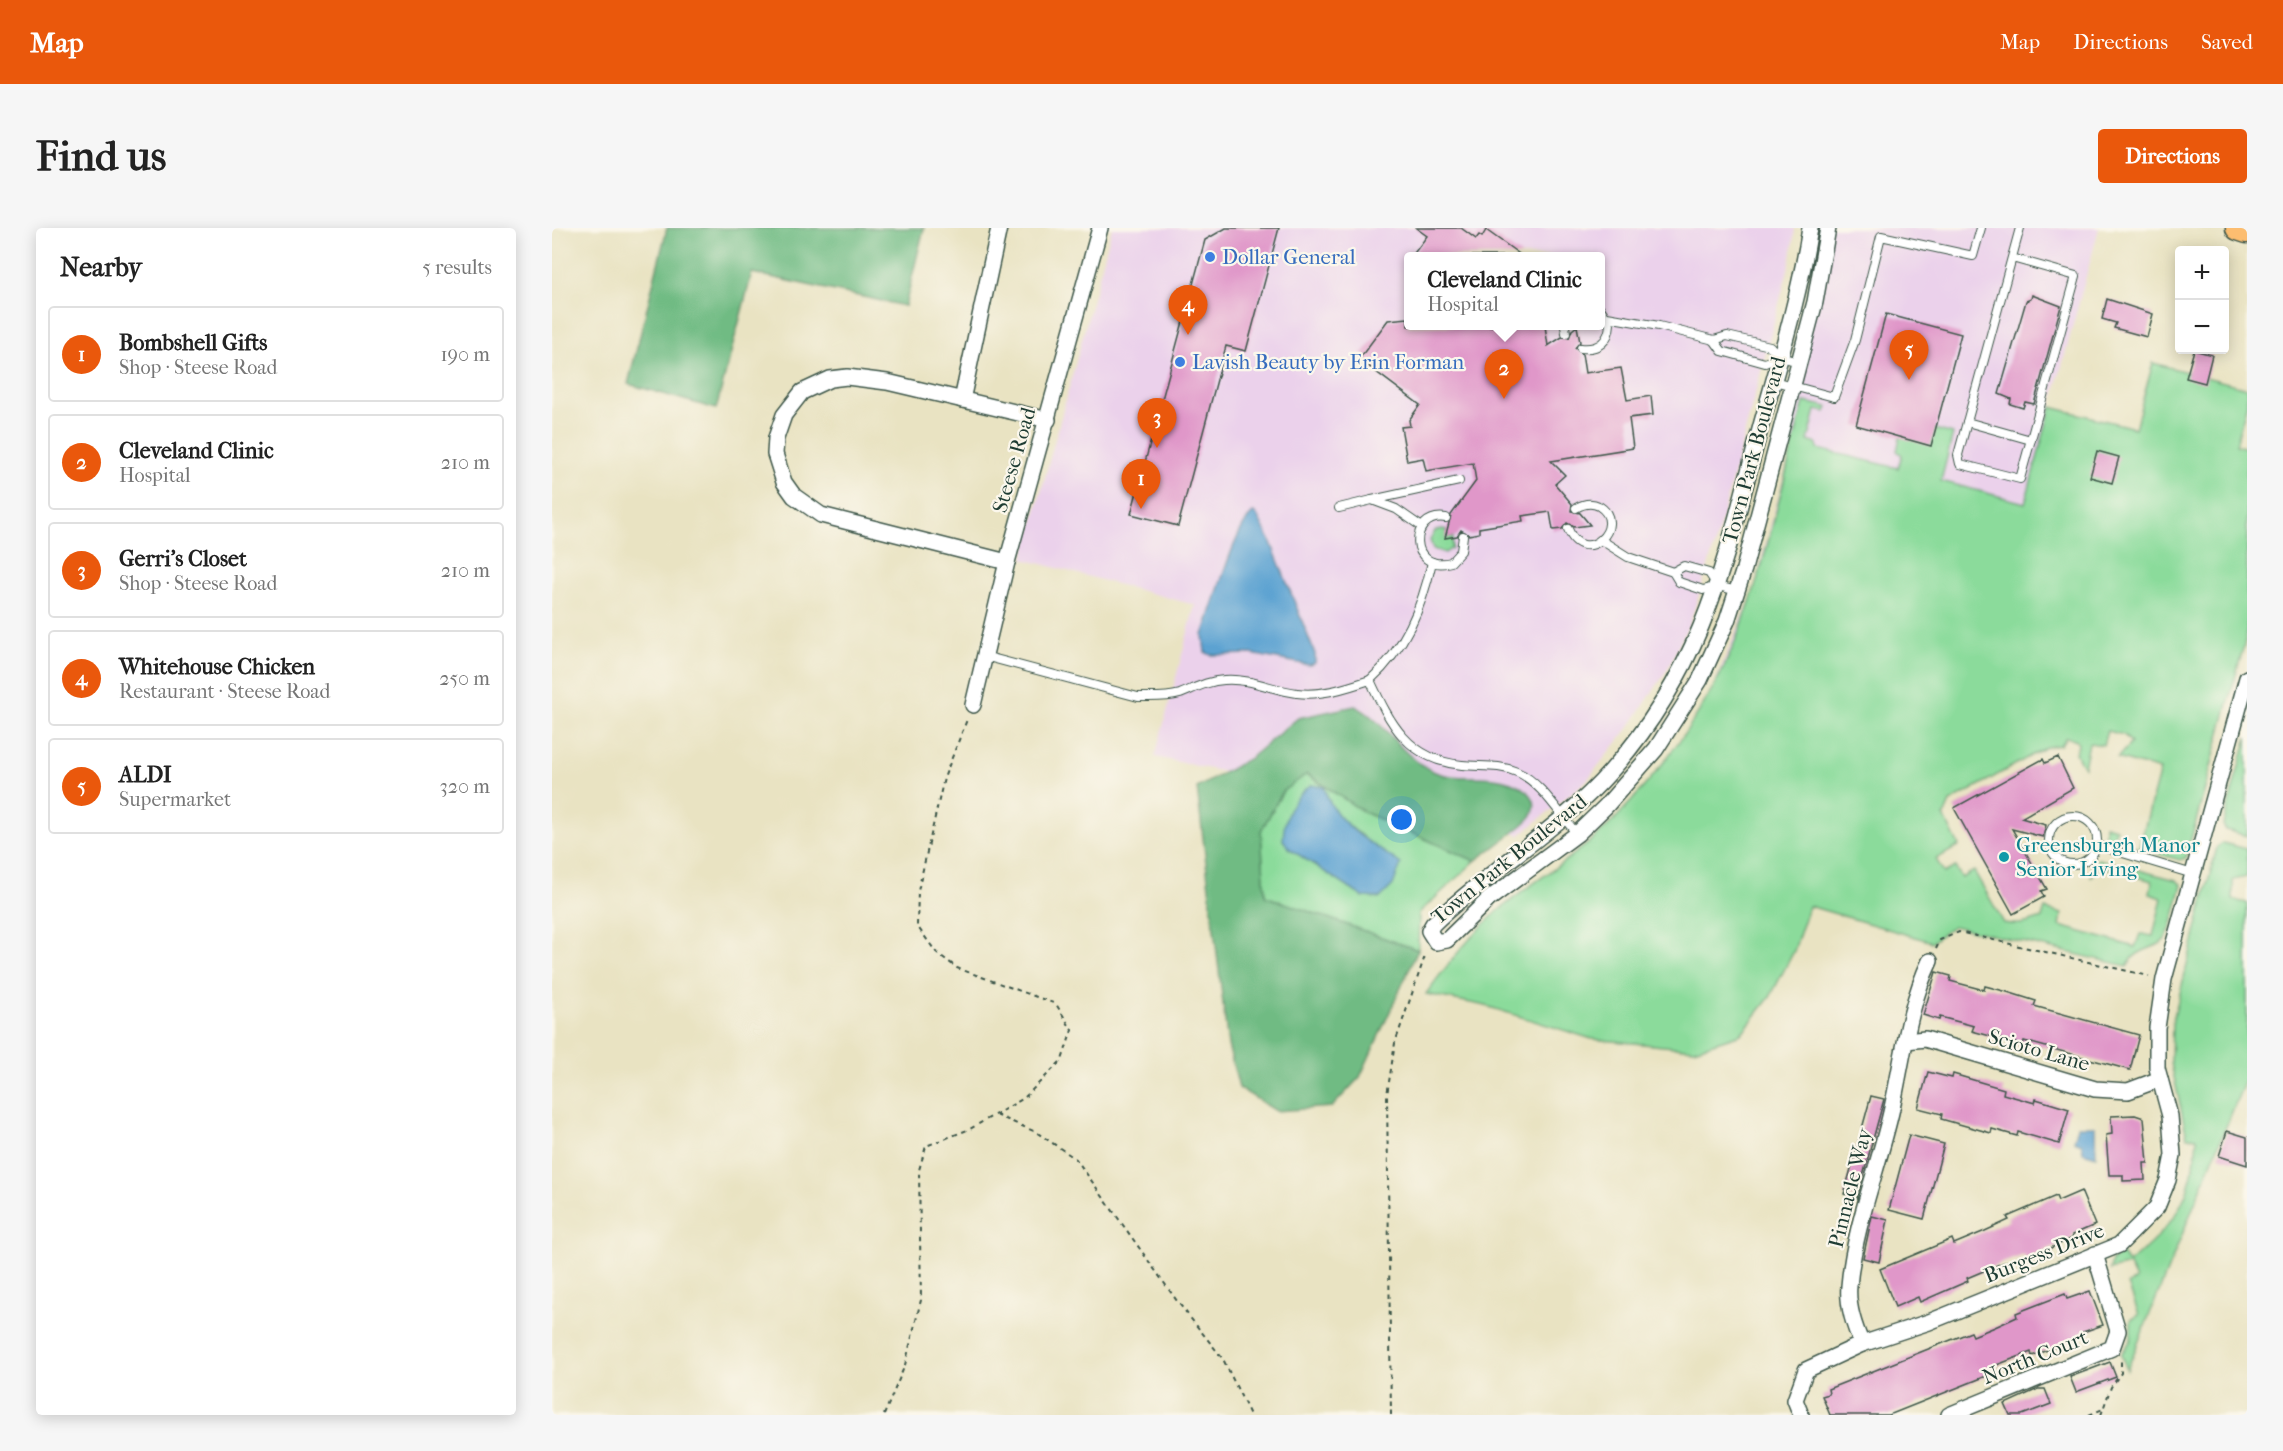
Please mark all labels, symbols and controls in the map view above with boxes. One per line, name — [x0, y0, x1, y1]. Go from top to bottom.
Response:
text: Map — [30, 26, 84, 59]
text: Map — [2000, 30, 2040, 54]
text: Directions — [2073, 30, 2168, 54]
text: Saved — [2201, 30, 2253, 54]
button: Directions — [2098, 129, 2247, 183]
text: Find us — [36, 132, 166, 181]
place label: Dollar General — [1222, 245, 1356, 269]
map controls — [2175, 246, 2229, 354]
button: + — [2175, 246, 2229, 300]
marker: Dollar General — [1203, 250, 1217, 264]
text: Nearby — [60, 252, 142, 283]
popup — [1404, 252, 1605, 330]
text: 5 results — [422, 256, 492, 279]
text: Cleveland Clinic — [1427, 267, 1582, 293]
pin: 4 — [1168, 285, 1208, 335]
text: Hospital — [1427, 293, 1499, 316]
button: − — [2175, 300, 2229, 354]
text: Bombshell Gifts — [119, 330, 267, 356]
pin: 5 — [1890, 330, 1928, 380]
text: 1 — [78, 343, 85, 366]
text: 190 m — [440, 343, 490, 366]
place label: Lavish Beauty by Erin Forman — [1192, 350, 1464, 374]
pin: 2 — [1484, 350, 1524, 399]
street label: Town Park Boulevard — [1717, 353, 1791, 546]
marker: Lavish Beauty by Erin Forman — [1173, 355, 1187, 369]
text: Shop · Steese Road — [119, 356, 277, 379]
pin: 3 — [1138, 398, 1176, 448]
street label: Steese Road — [988, 404, 1041, 515]
text: Cleveland Clinic — [119, 438, 274, 464]
text: 2 — [76, 451, 87, 474]
text: 210 m — [441, 451, 490, 474]
pin: 1 — [1122, 460, 1160, 509]
text: Hospital — [119, 464, 191, 487]
text: Gerri's Closet — [119, 546, 247, 572]
text: 3 — [77, 559, 86, 582]
text: 210 m — [441, 559, 490, 582]
text: Shop · Steese Road — [119, 572, 277, 595]
text: Whitehouse Chicken — [119, 654, 315, 680]
text: 4 — [76, 667, 87, 690]
text: 250 m — [439, 667, 490, 690]
text: Restaurant · Steese Road — [119, 680, 330, 703]
text: ALDI — [119, 762, 172, 788]
text: 5 — [77, 775, 86, 798]
text: 320 m — [440, 775, 490, 798]
text: Supermarket — [119, 788, 231, 811]
street label: Town Park Boulevard — [1426, 789, 1592, 929]
your location — [1387, 805, 1416, 834]
place label: Greensburgh Manor Senior Living — [2016, 833, 2200, 881]
marker: Greensburgh Manor Senior Living — [1997, 850, 2011, 864]
street label: Scioto Lane — [1986, 1024, 2092, 1076]
street label: Pinnacle Way — [1824, 1125, 1877, 1250]
street label: Burgess Drive — [1980, 1218, 2108, 1288]
street label: North Court — [1979, 1325, 2092, 1389]

